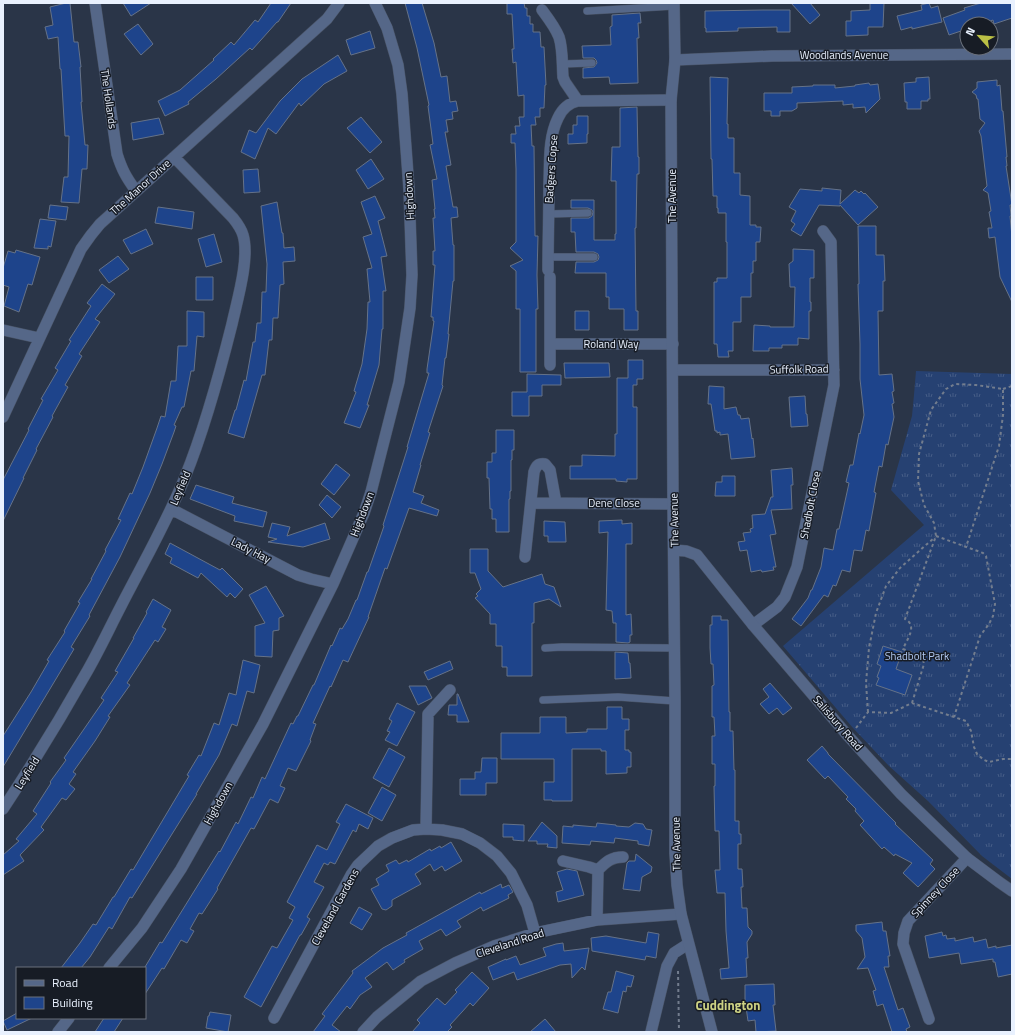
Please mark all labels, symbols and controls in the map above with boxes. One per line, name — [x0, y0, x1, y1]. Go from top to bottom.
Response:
north arrow — [959, 16, 999, 56]
text: N — [961, 24, 979, 38]
street label: Woodlands Avenue — [800, 47, 889, 63]
street label: The Hollands — [97, 68, 121, 130]
street label: Badgers Copse — [541, 134, 561, 204]
street label: The Manor Drive — [106, 155, 174, 219]
street label: The Avenue — [664, 169, 680, 223]
street label: Highdown — [400, 172, 418, 220]
street label: Roland Way — [583, 336, 639, 352]
street label: Suffolk Road — [769, 360, 829, 378]
street label: Leyfield — [166, 468, 194, 508]
street label: Shadbolt Close — [796, 469, 824, 540]
street label: Highdown — [346, 489, 378, 539]
street label: The Avenue — [666, 492, 682, 547]
street label: Dene Close — [588, 495, 640, 511]
street label: Lady Hay — [228, 533, 274, 567]
park label: Shadbolt Park — [885, 648, 950, 664]
street label: Salisbury Road — [809, 692, 867, 754]
street label: Leyfield — [11, 753, 43, 792]
street label: Highdown — [200, 778, 236, 828]
street label: The Avenue — [668, 816, 684, 871]
street label: Spinney Close — [907, 863, 963, 921]
street label: Cleveland Gardens — [307, 866, 363, 948]
street label: Cleveland Road — [474, 924, 546, 962]
legend — [16, 967, 146, 1019]
text: Road — [52, 973, 78, 992]
text: Building — [52, 993, 93, 1012]
district label: Cuddington — [696, 995, 760, 1015]

